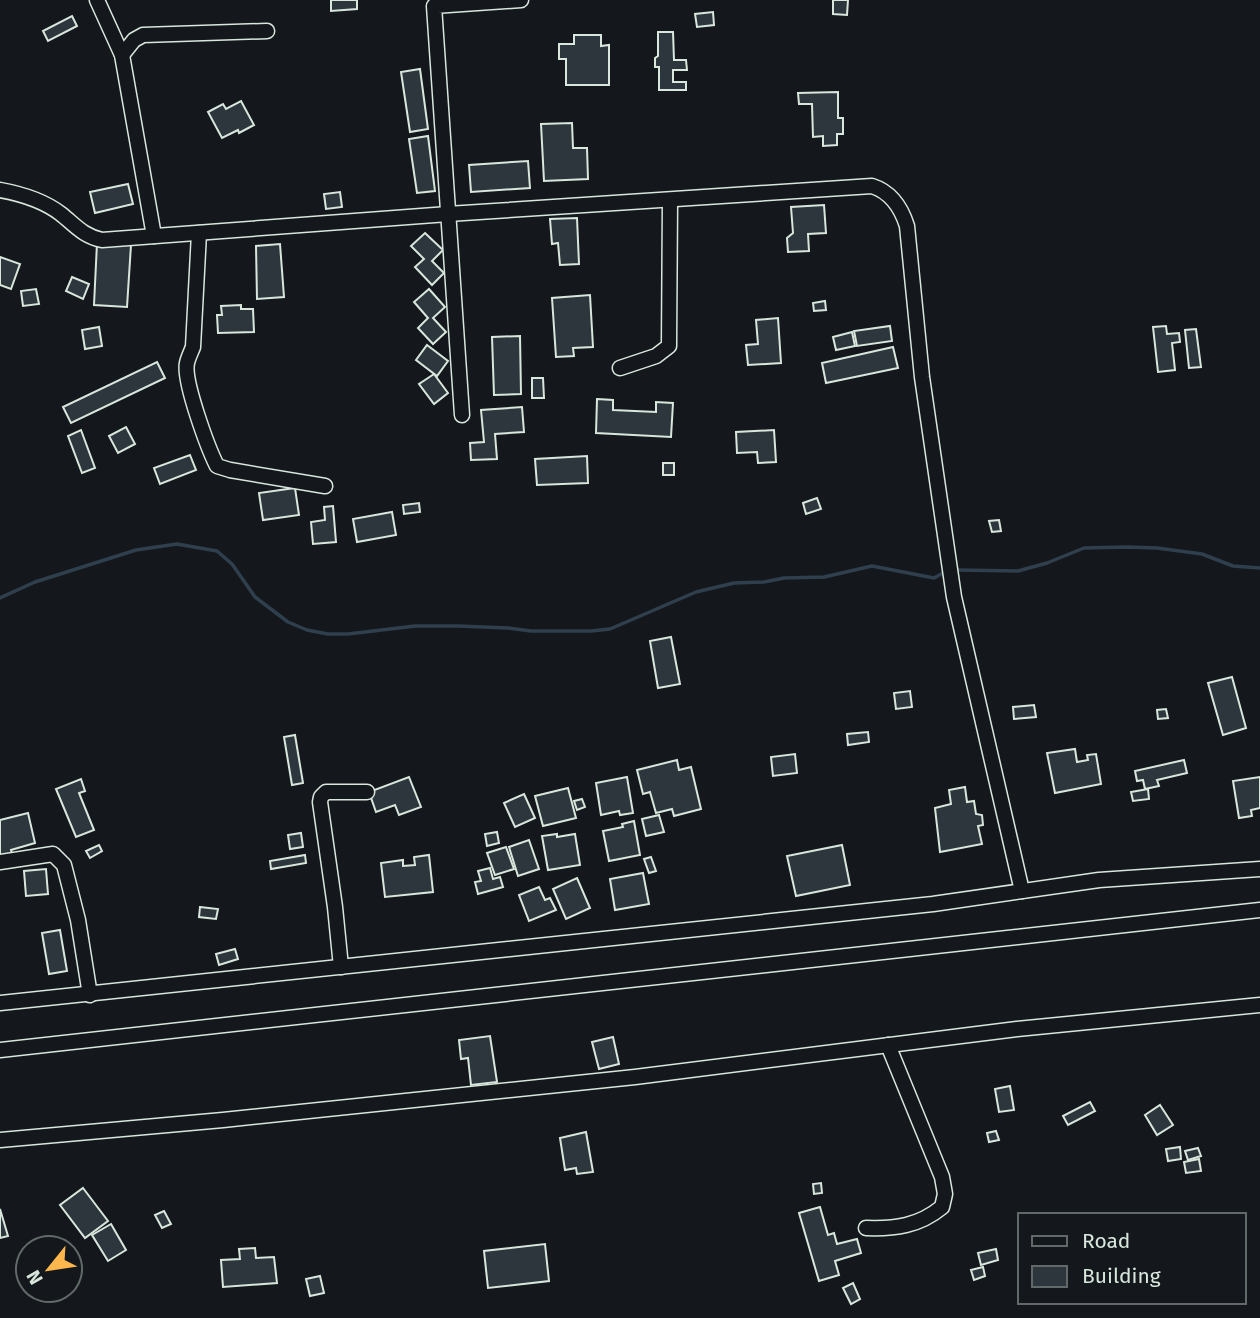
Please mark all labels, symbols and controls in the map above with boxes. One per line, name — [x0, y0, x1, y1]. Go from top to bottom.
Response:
legend — [1018, 1213, 1246, 1304]
text: Road — [1082, 1228, 1130, 1254]
north arrow — [14, 1234, 84, 1304]
text: Building — [1082, 1263, 1161, 1289]
text: N — [22, 1266, 48, 1288]

